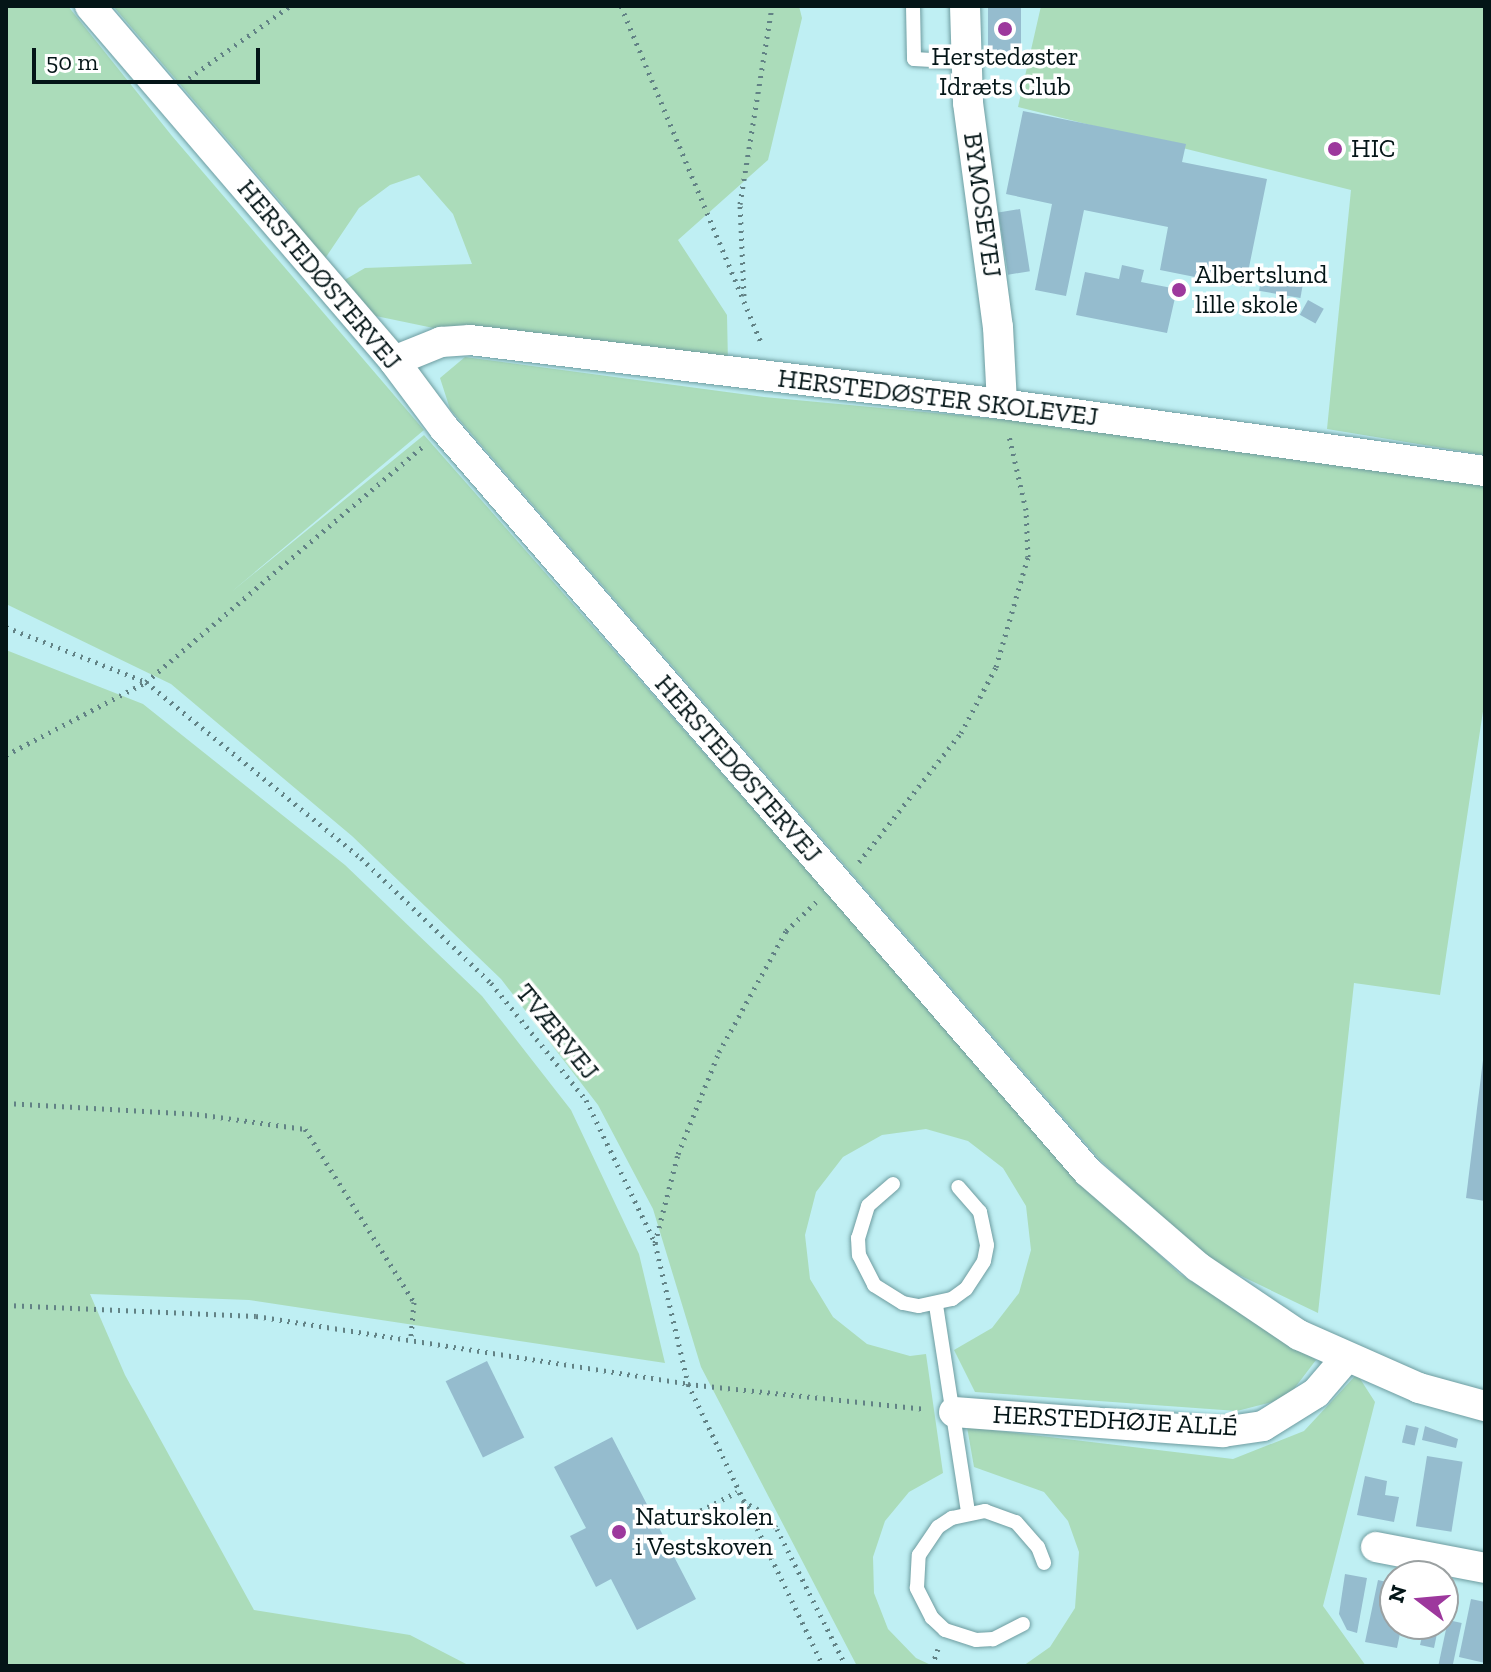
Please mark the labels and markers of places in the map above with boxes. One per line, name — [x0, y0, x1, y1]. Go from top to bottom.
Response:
marker: Herstedøster Idræts Club — [996, 20, 1014, 38]
place label: Herstedøster Idræts Club — [931, 41, 1079, 102]
place label: HIC — [1351, 133, 1395, 165]
marker: HIC — [1326, 140, 1344, 158]
place label: Albertslund lille skole — [1195, 259, 1327, 320]
marker: Albertslund lille skole — [1170, 281, 1188, 299]
place label: Naturskolen i Vestskoven — [635, 1501, 774, 1562]
marker: Naturskolen i Vestskoven — [610, 1523, 628, 1541]

